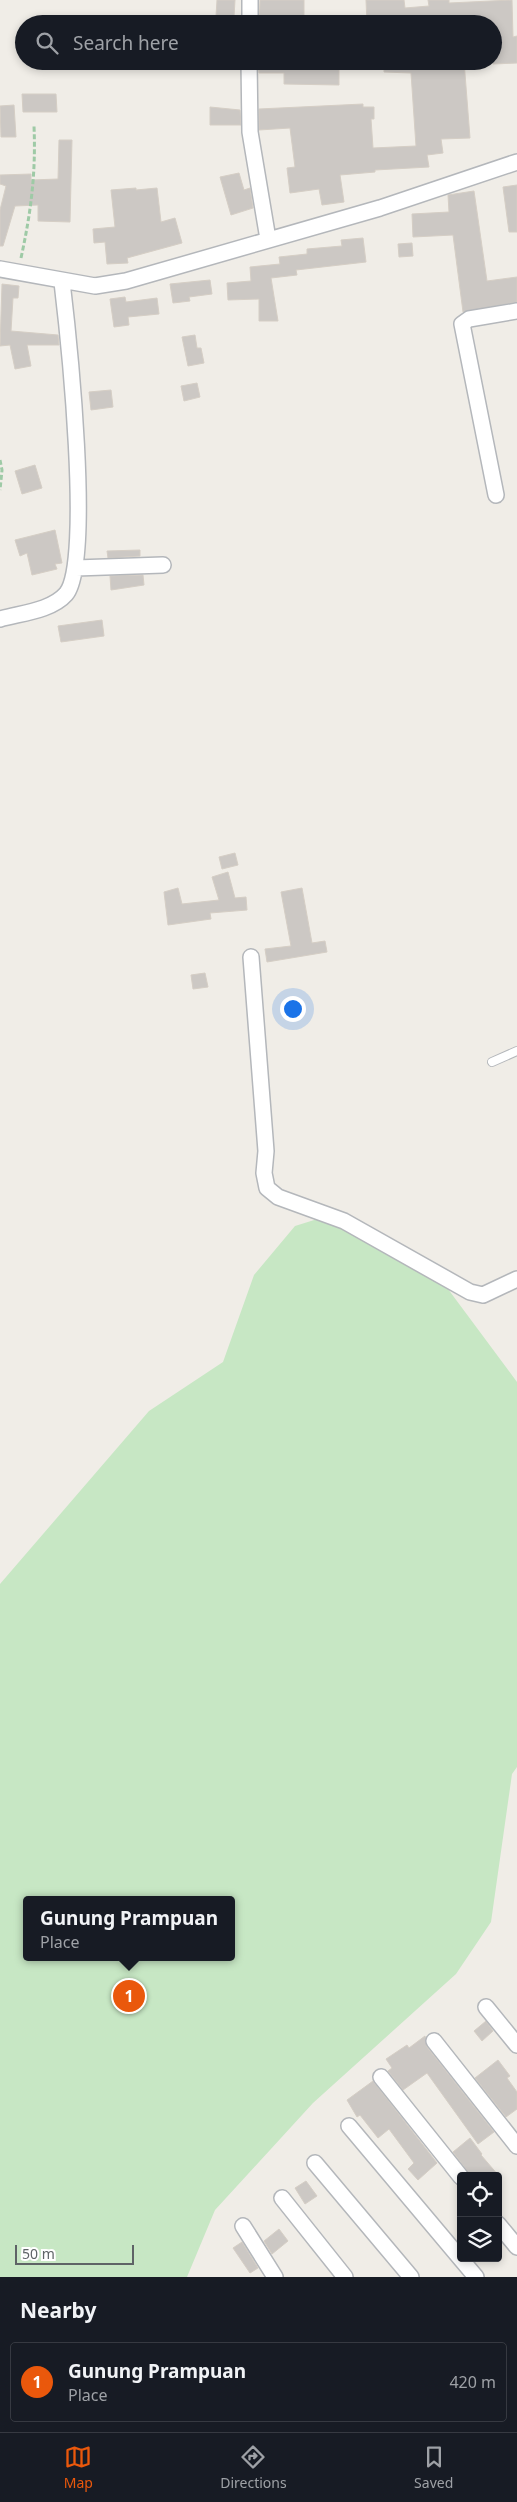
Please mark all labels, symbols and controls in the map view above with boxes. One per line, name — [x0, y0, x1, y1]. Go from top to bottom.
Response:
search box — [15, 15, 502, 70]
icon: search — [33, 29, 61, 57]
text: Search here — [73, 30, 179, 56]
your location — [280, 996, 306, 1022]
popup — [23, 1896, 235, 1961]
text: Gunung Prampuan — [40, 1905, 218, 1931]
text: Place — [40, 1931, 79, 1953]
pin: 1 — [113, 1977, 145, 2015]
map controls — [457, 2172, 502, 2262]
button: locate — [457, 2172, 502, 2217]
button: layers — [457, 2217, 502, 2262]
scale bar — [15, 2242, 134, 2265]
text: 50 m — [22, 2244, 55, 2263]
text: Nearby — [20, 2296, 96, 2324]
text: Gunung Prampuan — [68, 2358, 246, 2384]
text: 1 — [32, 2371, 42, 2393]
text: 420 m — [449, 2371, 496, 2393]
text: Place — [68, 2384, 108, 2406]
tab: Map — [64, 2443, 93, 2492]
tab: Directions — [220, 2443, 287, 2492]
tab: Saved — [414, 2443, 453, 2492]

